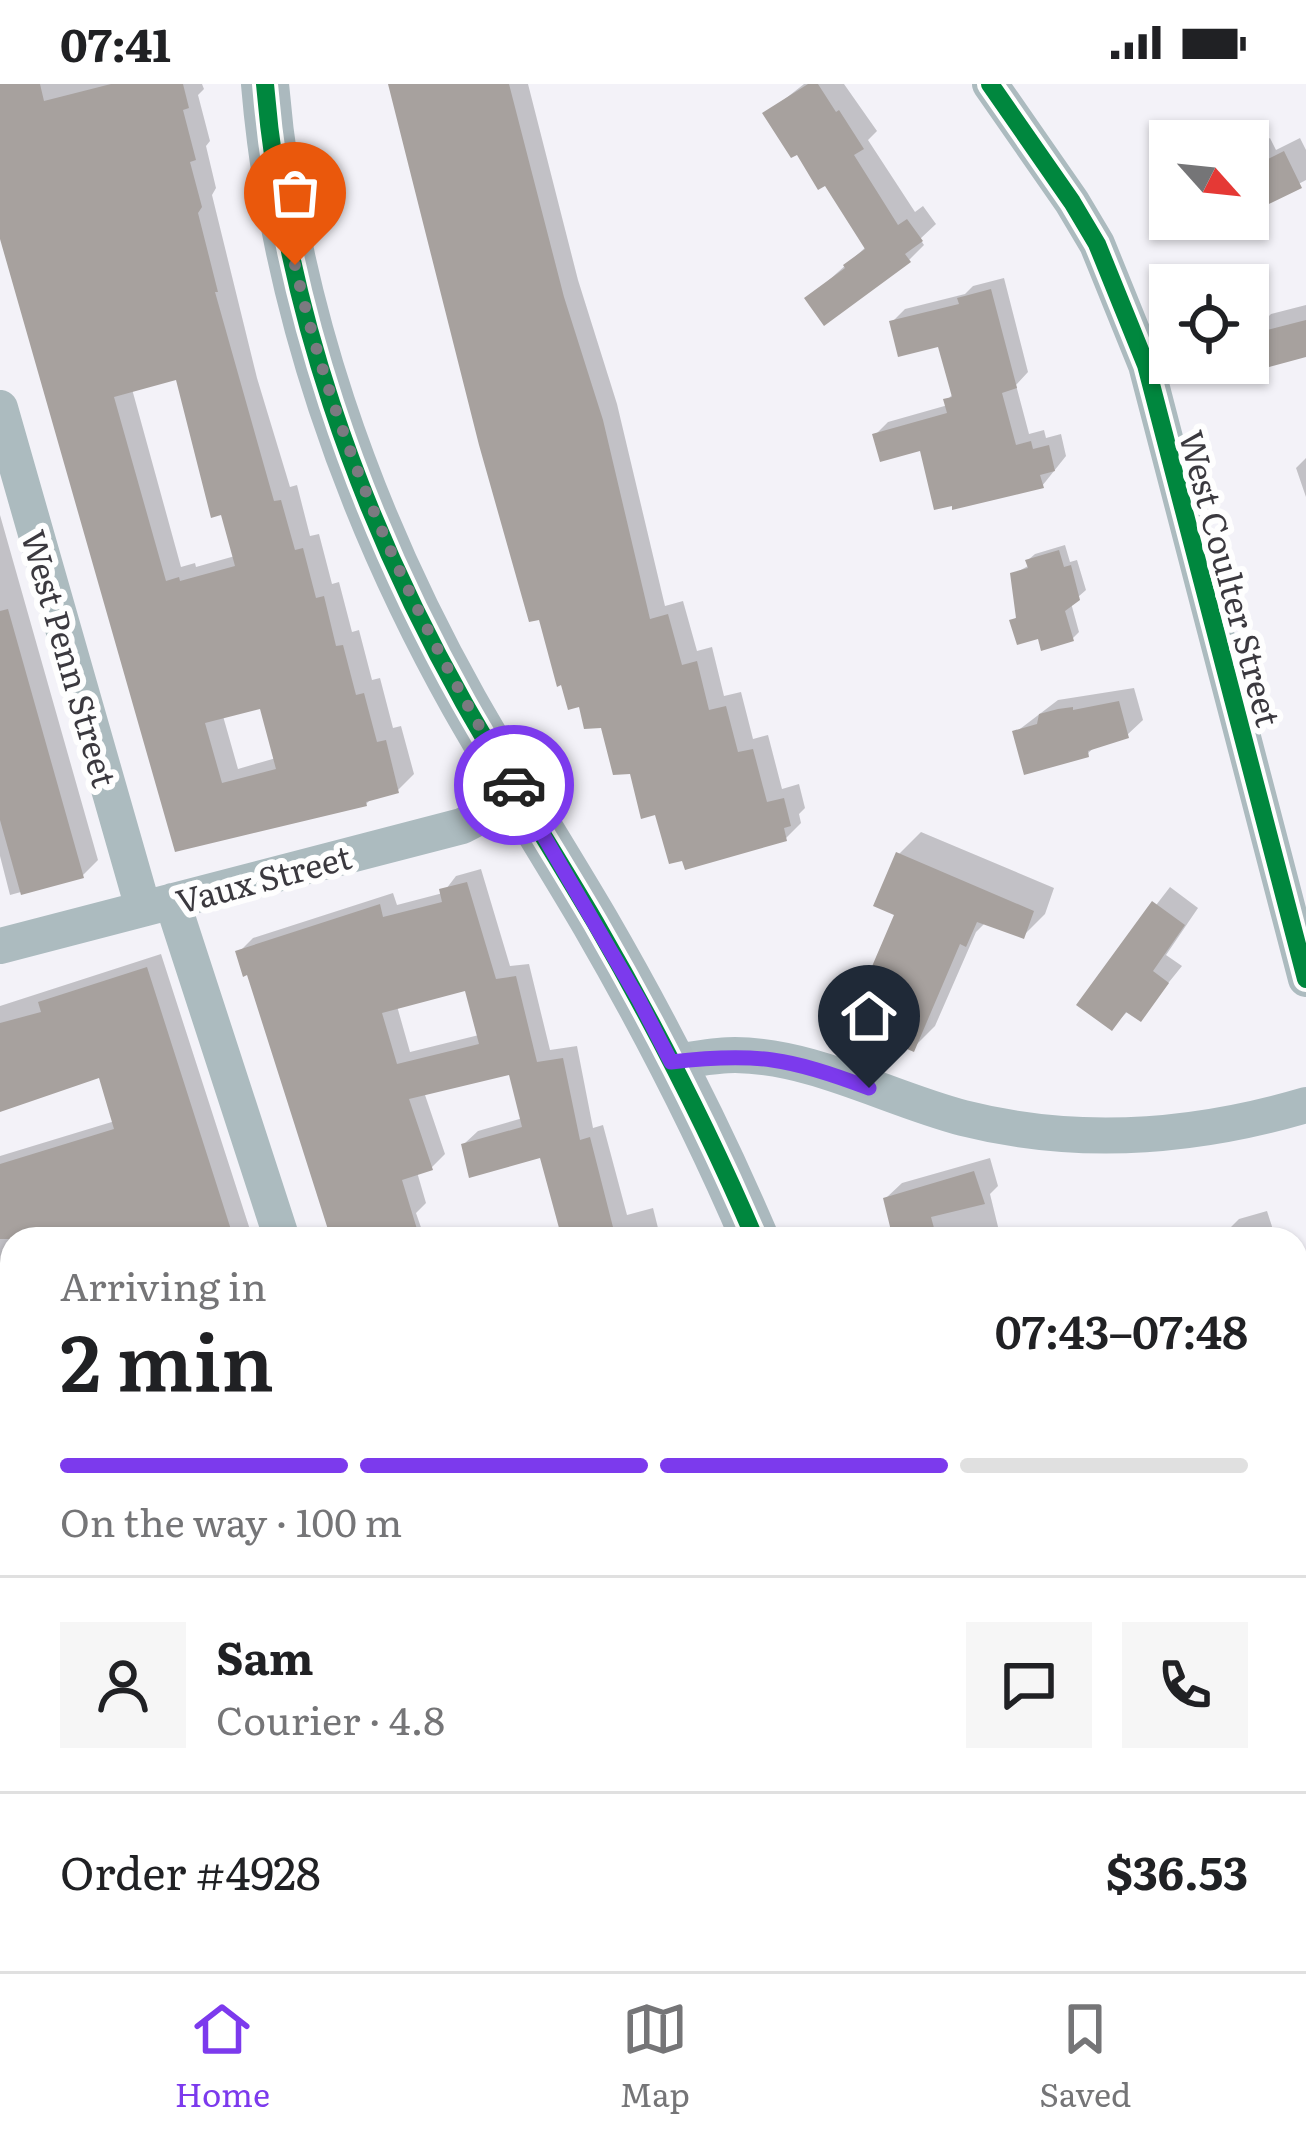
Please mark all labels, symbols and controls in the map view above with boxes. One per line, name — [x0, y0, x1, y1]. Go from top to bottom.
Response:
text: 07:41 — [60, 9, 171, 76]
north arrow — [1149, 120, 1269, 240]
map controls — [1149, 120, 1269, 384]
pin — [244, 142, 346, 265]
icon: bag — [262, 160, 328, 226]
button: locate — [1149, 264, 1269, 384]
street label: West Coulter Street — [1169, 424, 1295, 732]
street label: West Penn Street — [11, 524, 131, 793]
courier — [454, 725, 574, 845]
icon: car — [481, 752, 547, 818]
street label: Vaux Street — [170, 830, 357, 924]
pin — [818, 965, 920, 1088]
icon: home — [836, 983, 902, 1049]
text: Arriving in — [60, 1255, 267, 1313]
text: 07:43–07:48 — [995, 1296, 1248, 1363]
text: 2 min — [60, 1300, 274, 1416]
text: On the way · 100 m — [60, 1491, 402, 1549]
button: person — [60, 1622, 186, 1748]
text: Sam — [216, 1622, 314, 1689]
button: chat — [966, 1622, 1092, 1748]
button: phone — [1122, 1622, 1248, 1748]
text: Courier · 4.8 — [216, 1689, 445, 1747]
text: Order #4928 — [60, 1837, 321, 1904]
text: $36.53 — [1106, 1837, 1248, 1904]
tab: Home — [175, 1996, 270, 2117]
tab: Map — [620, 1996, 690, 2117]
tab: Saved — [1039, 1996, 1131, 2117]

